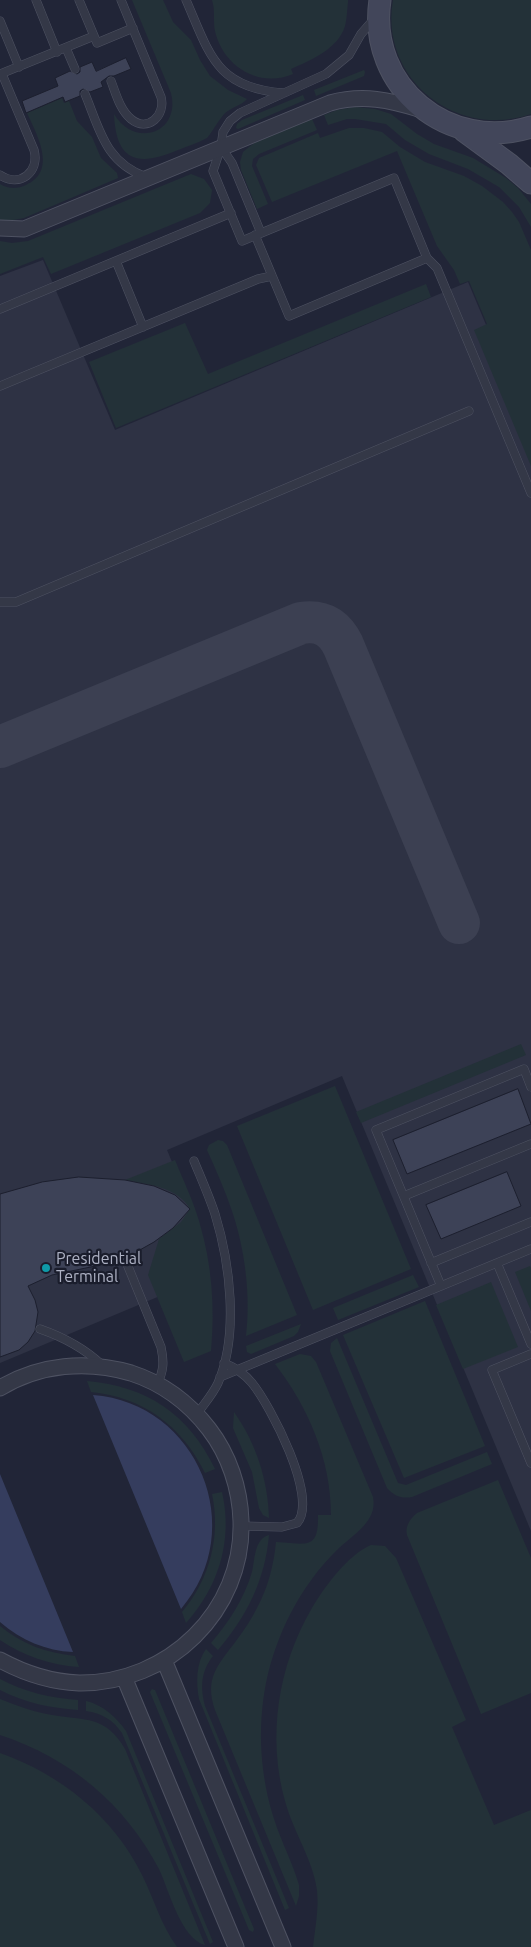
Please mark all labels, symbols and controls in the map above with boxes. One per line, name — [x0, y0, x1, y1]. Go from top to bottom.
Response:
place label: Presidential Terminal — [56, 1249, 141, 1287]
marker: Presidential Terminal — [40, 1262, 52, 1274]

